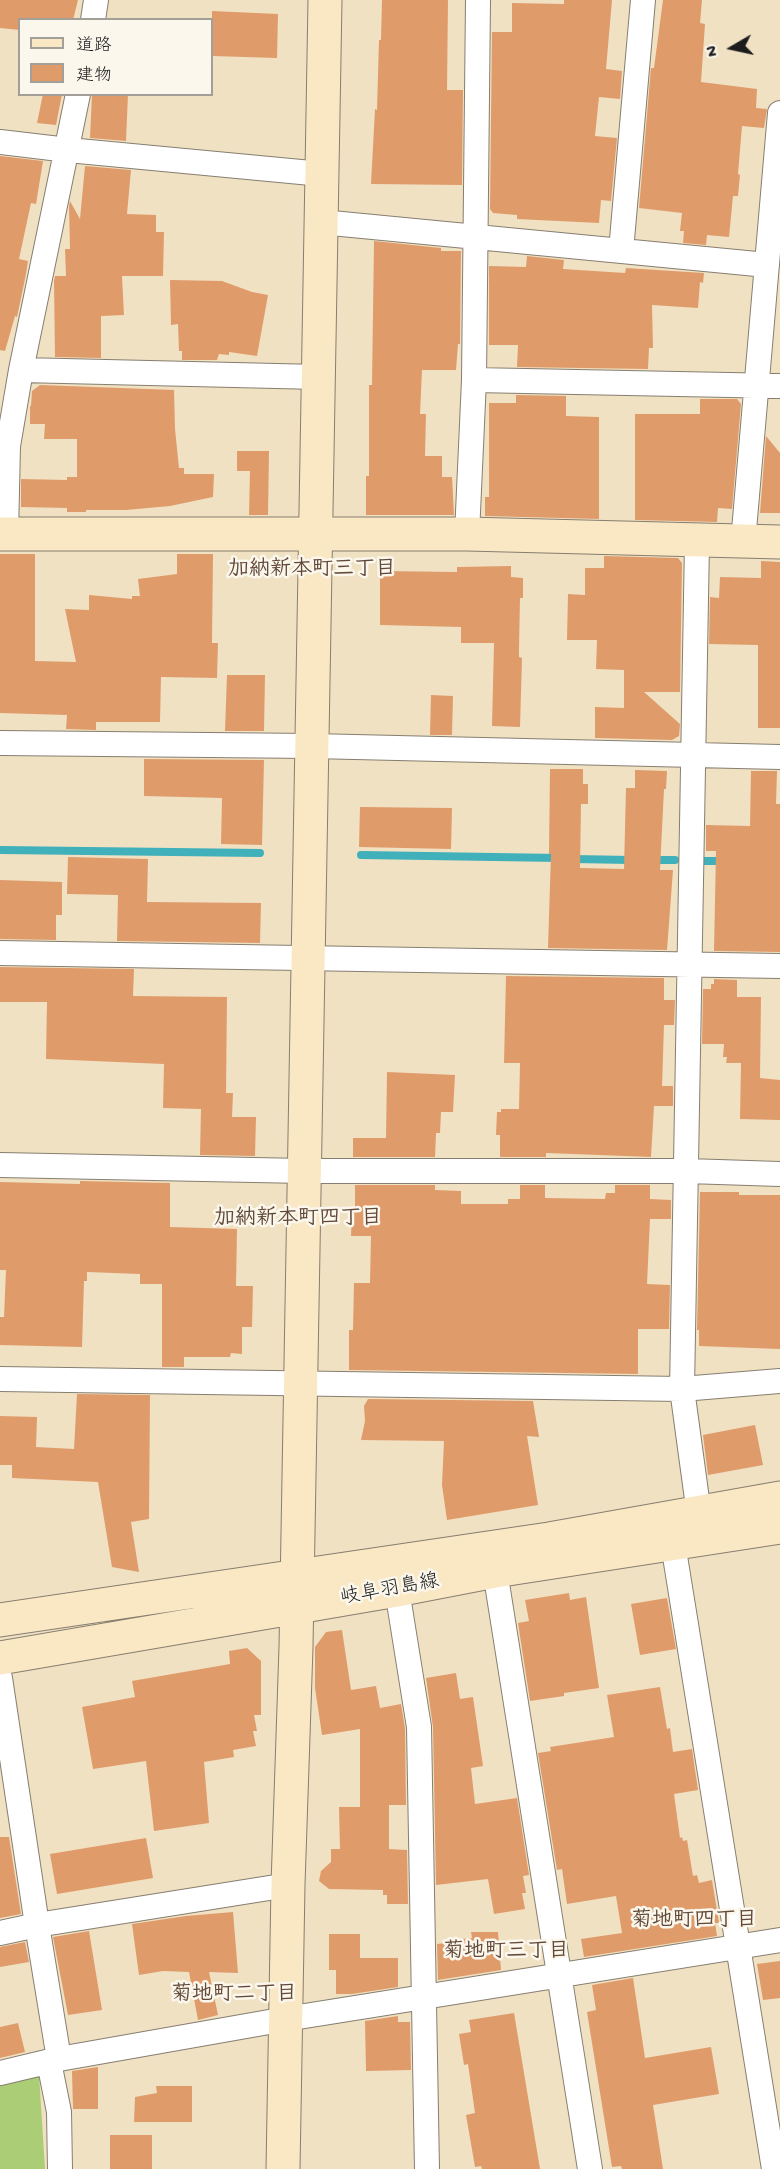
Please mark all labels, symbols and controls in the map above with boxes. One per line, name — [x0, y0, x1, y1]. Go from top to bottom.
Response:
legend — [18, 18, 213, 96]
north arrow — [702, 18, 762, 78]
text: 道路 — [76, 36, 112, 57]
text: N — [704, 44, 724, 58]
text: 建物 — [76, 66, 112, 87]
district label: 加納新本町三丁目 — [228, 558, 396, 584]
district label: 加納新本町四丁目 — [214, 1207, 382, 1233]
street label: 岐阜羽島線 — [339, 1570, 441, 1612]
district label: 菊地町四丁目 — [631, 1909, 757, 1935]
district label: 菊地町三丁目 — [443, 1940, 569, 1966]
district label: 菊地町二丁目 — [171, 1983, 297, 2009]

